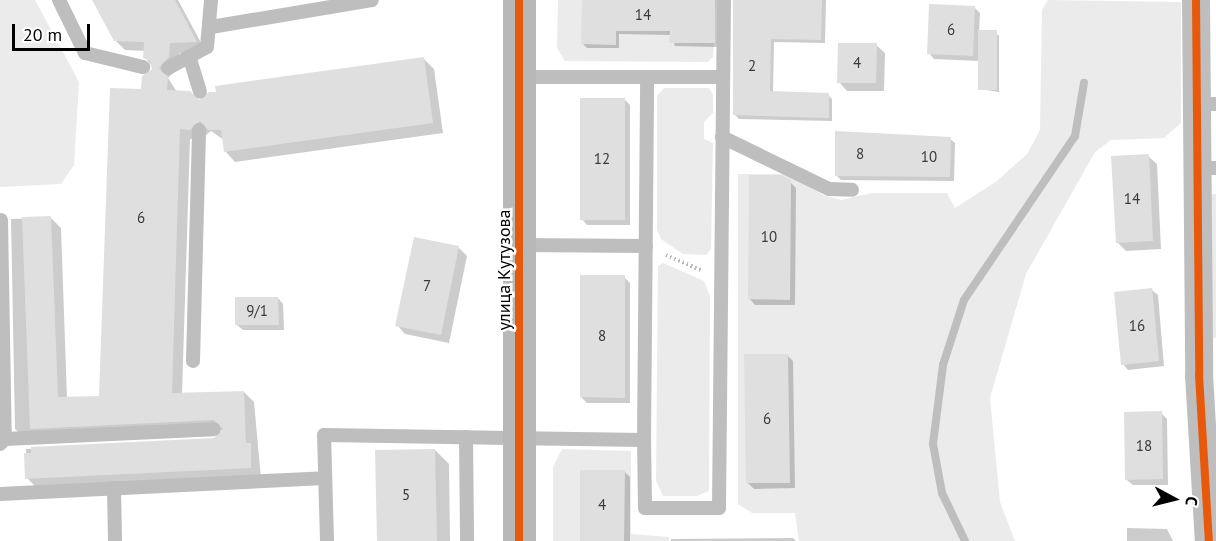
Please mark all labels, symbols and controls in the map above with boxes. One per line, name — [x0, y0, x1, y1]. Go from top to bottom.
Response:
house number: 14 — [635, 6, 651, 24]
scale bar — [15, 12, 93, 50]
house number: 6 — [947, 21, 955, 39]
text: 20 m — [23, 23, 62, 46]
house number: 4 — [853, 54, 861, 72]
house number: 2 — [748, 57, 756, 75]
house number: 8 — [856, 145, 864, 163]
house number: 10 — [921, 148, 937, 166]
house number: 12 — [594, 150, 610, 168]
house number: 14 — [1124, 190, 1140, 208]
house number: 6 — [137, 209, 145, 227]
street label: улица Кутузова — [493, 209, 515, 331]
house number: 10 — [761, 228, 777, 246]
house number: 7 — [423, 277, 431, 295]
house number: 9/1 — [246, 302, 268, 320]
house number: 16 — [1129, 317, 1145, 335]
house number: 8 — [598, 327, 606, 345]
house number: 6 — [763, 410, 771, 428]
house number: 18 — [1136, 437, 1152, 455]
north arrow — [1144, 469, 1204, 529]
house number: 5 — [402, 486, 410, 504]
house number: 4 — [598, 496, 606, 514]
text: С — [1181, 496, 1202, 507]

